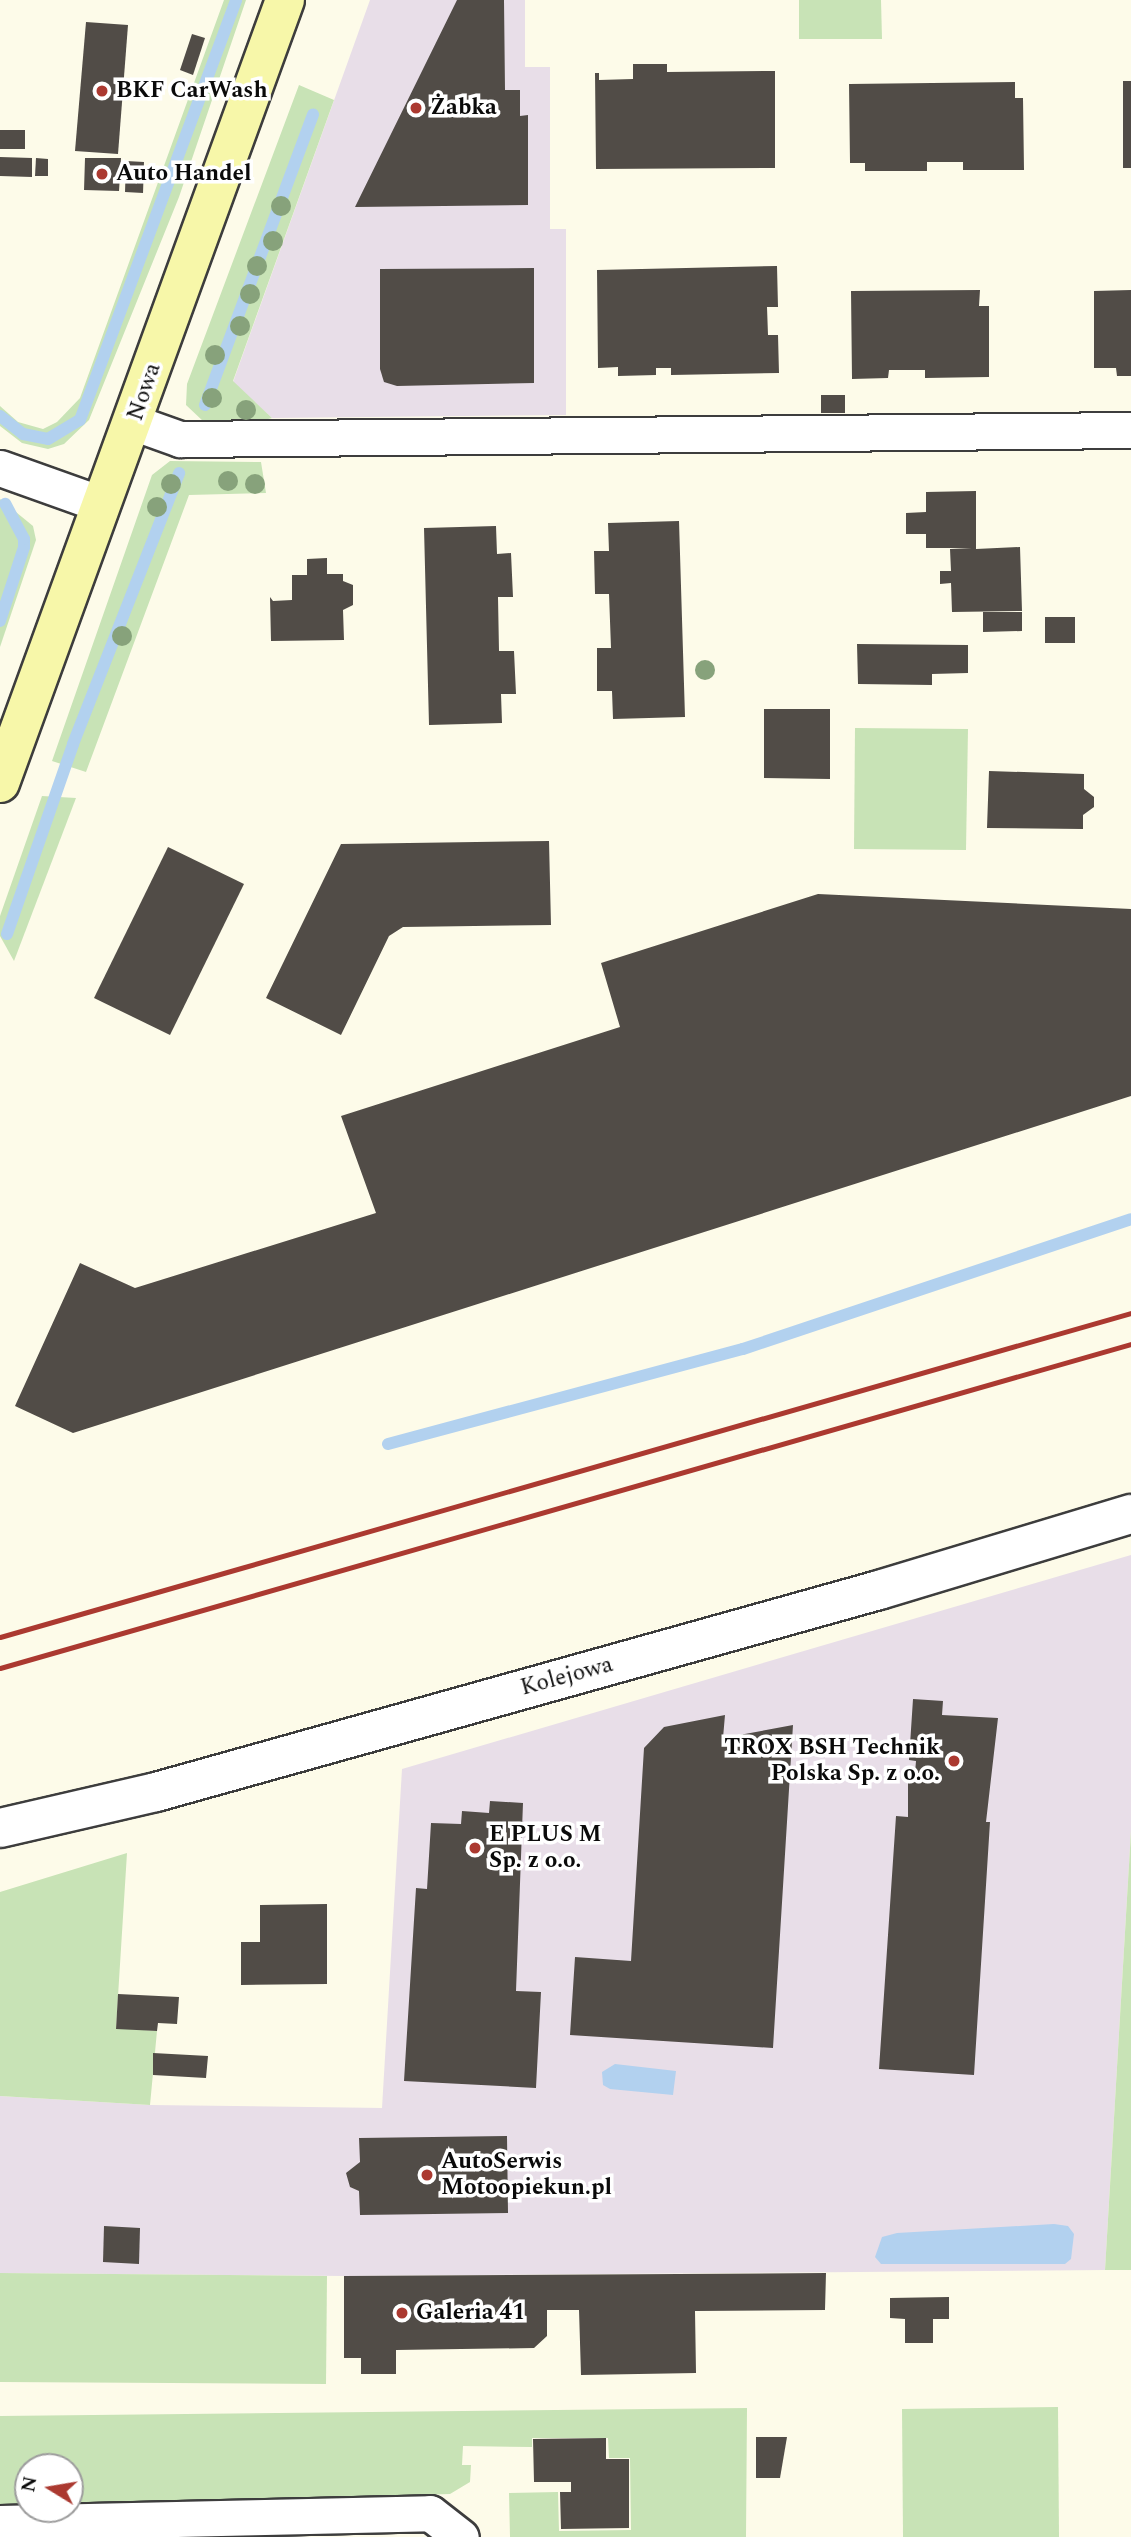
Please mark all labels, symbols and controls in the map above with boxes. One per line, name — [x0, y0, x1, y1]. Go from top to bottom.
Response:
place label: BKF CarWash — [116, 77, 268, 105]
marker: BKF CarWash — [94, 83, 110, 99]
place label: Żabka — [430, 94, 497, 122]
marker: Żabka — [408, 100, 424, 116]
place label: Auto Handel — [116, 160, 251, 188]
marker: Auto Handel — [94, 166, 110, 182]
street label: Nowa — [122, 359, 168, 425]
street label: Kolejowa — [518, 1651, 616, 1703]
place label: TROX BSH Technik Polska Sp. z o.o. — [724, 1734, 940, 1788]
marker: TROX BSH Technik Polska Sp. z o.o. — [946, 1753, 962, 1769]
place label: E PLUS M Sp. z o.o. — [489, 1821, 601, 1875]
marker: E PLUS M Sp. z o.o. — [467, 1840, 483, 1856]
place label: AutoSerwis Motoopiekun.pl — [441, 2148, 612, 2202]
marker: AutoSerwis Motoopiekun.pl — [419, 2167, 435, 2183]
place label: Galeria 41 — [416, 2299, 525, 2327]
marker: Galeria 41 — [394, 2305, 410, 2321]
north arrow — [14, 2453, 84, 2523]
text: N — [14, 2474, 46, 2495]

